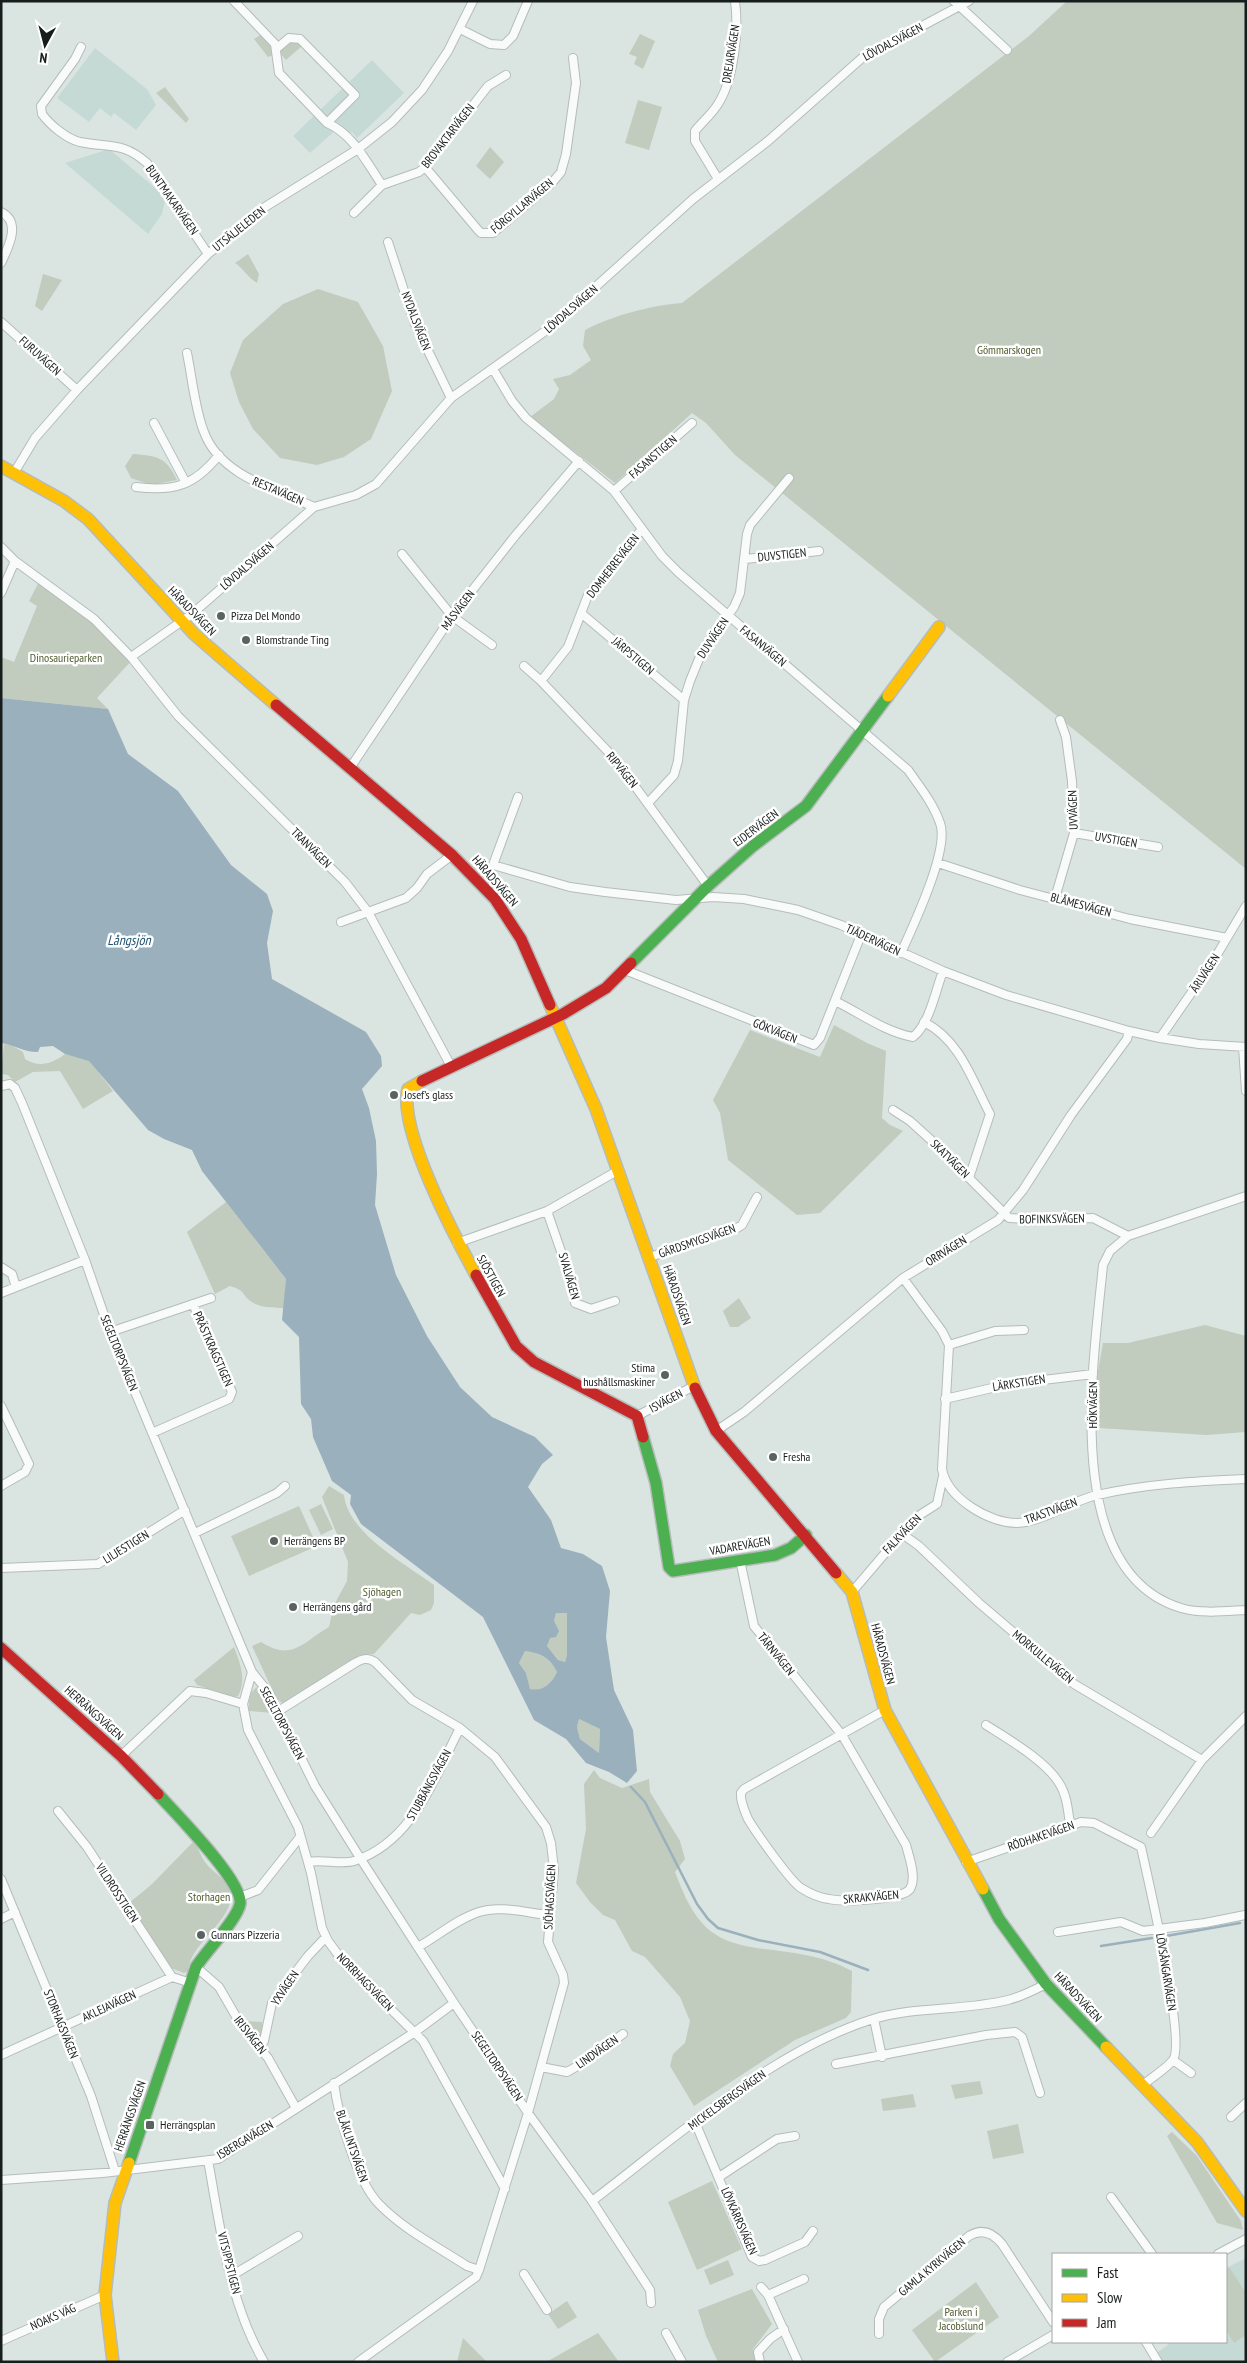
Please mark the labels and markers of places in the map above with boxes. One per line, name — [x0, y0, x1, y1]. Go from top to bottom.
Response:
place label: Pizza Del Mondo — [231, 608, 300, 623]
marker: Pizza Del Mondo — [215, 610, 227, 622]
place label: Blomstrande Ting — [256, 632, 329, 647]
marker: Blomstrande Ting — [240, 634, 252, 646]
place label: Josef’s glass — [403, 1087, 453, 1102]
marker: Josef’s glass — [388, 1089, 400, 1101]
place label: Stima hushållsmaskiner — [583, 1360, 656, 1389]
marker: Stima hushållsmaskiner — [659, 1369, 671, 1381]
place label: Fresha — [783, 1449, 811, 1464]
marker: Fresha — [767, 1451, 779, 1463]
place label: Herrängens BP — [284, 1533, 346, 1548]
marker: Herrängens BP — [268, 1535, 280, 1547]
place label: Herrängens gård — [303, 1599, 372, 1614]
marker: Herrängens gård — [287, 1601, 299, 1613]
place label: Gunnars Pizzeria — [211, 1927, 280, 1942]
marker: Gunnars Pizzeria — [195, 1929, 207, 1941]
place label: Herrängsplan — [160, 2117, 215, 2132]
marker: Herrängsplan — [144, 2119, 156, 2131]

